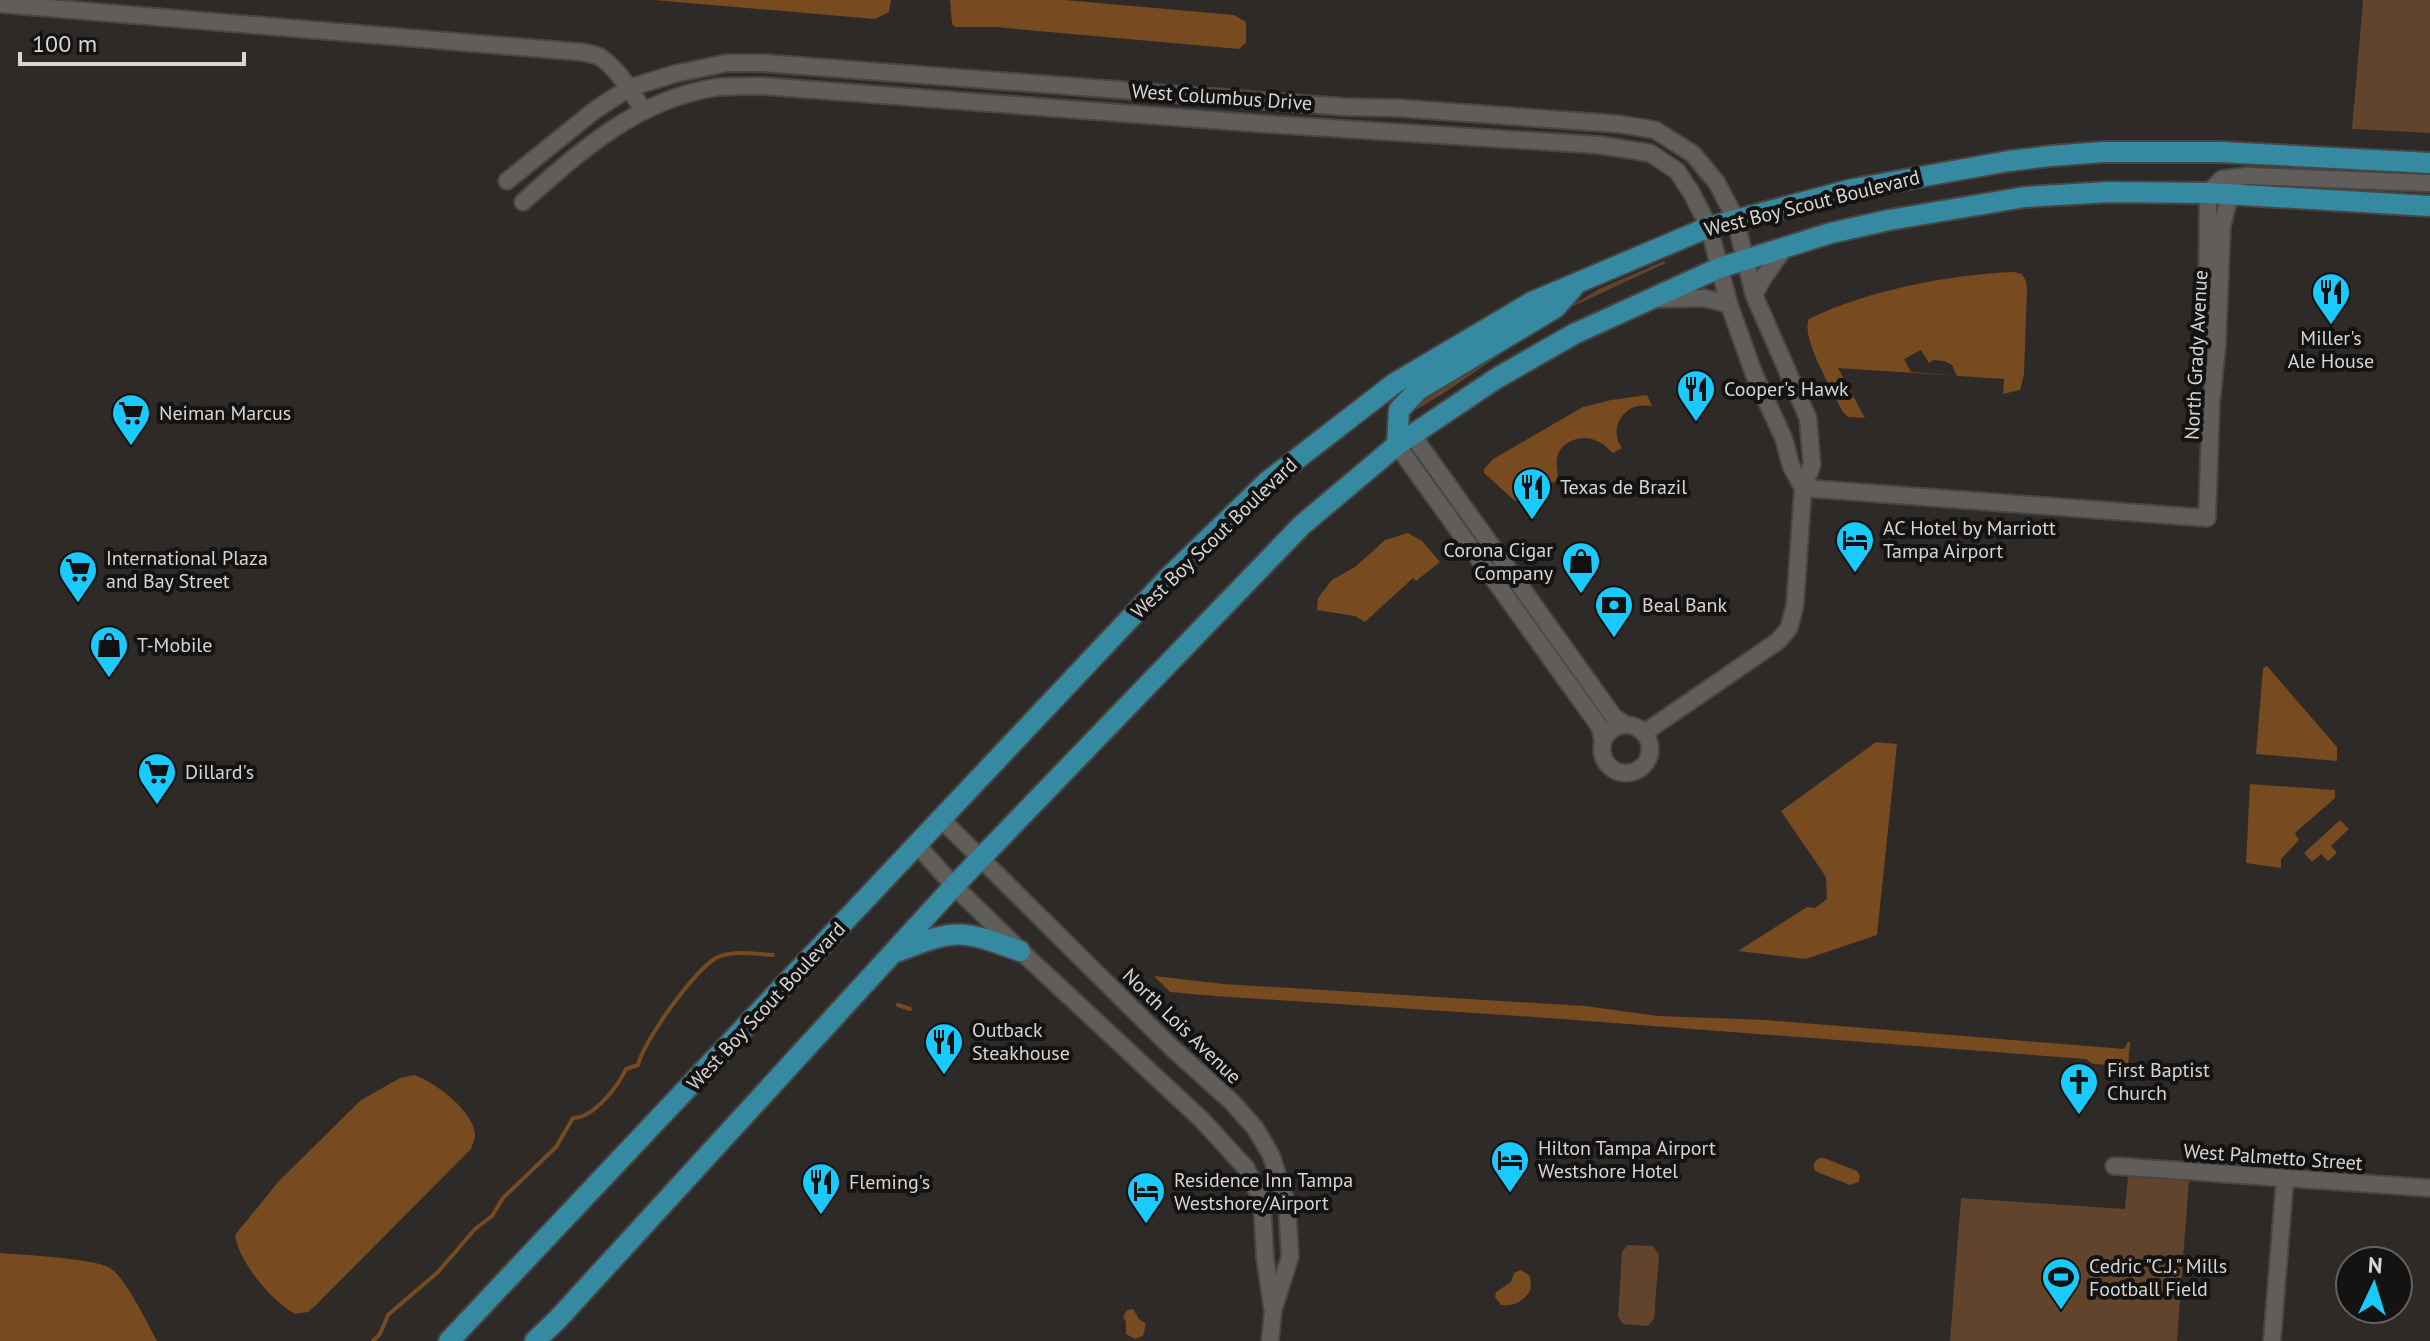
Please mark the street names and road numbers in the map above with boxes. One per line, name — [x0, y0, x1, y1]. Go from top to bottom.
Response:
street label: West Columbus Drive — [1131, 78, 1313, 116]
street label: West Boy Scout Boulevard — [1702, 164, 1922, 242]
street label: North Grady Avenue — [2179, 269, 2213, 441]
street label: West Boy Scout Boulevard — [1125, 452, 1303, 624]
street label: West Boy Scout Boulevard — [681, 916, 851, 1096]
street label: North Lois Avenue — [1117, 963, 1247, 1089]
street label: West Palmetto Street — [2183, 1138, 2364, 1176]

